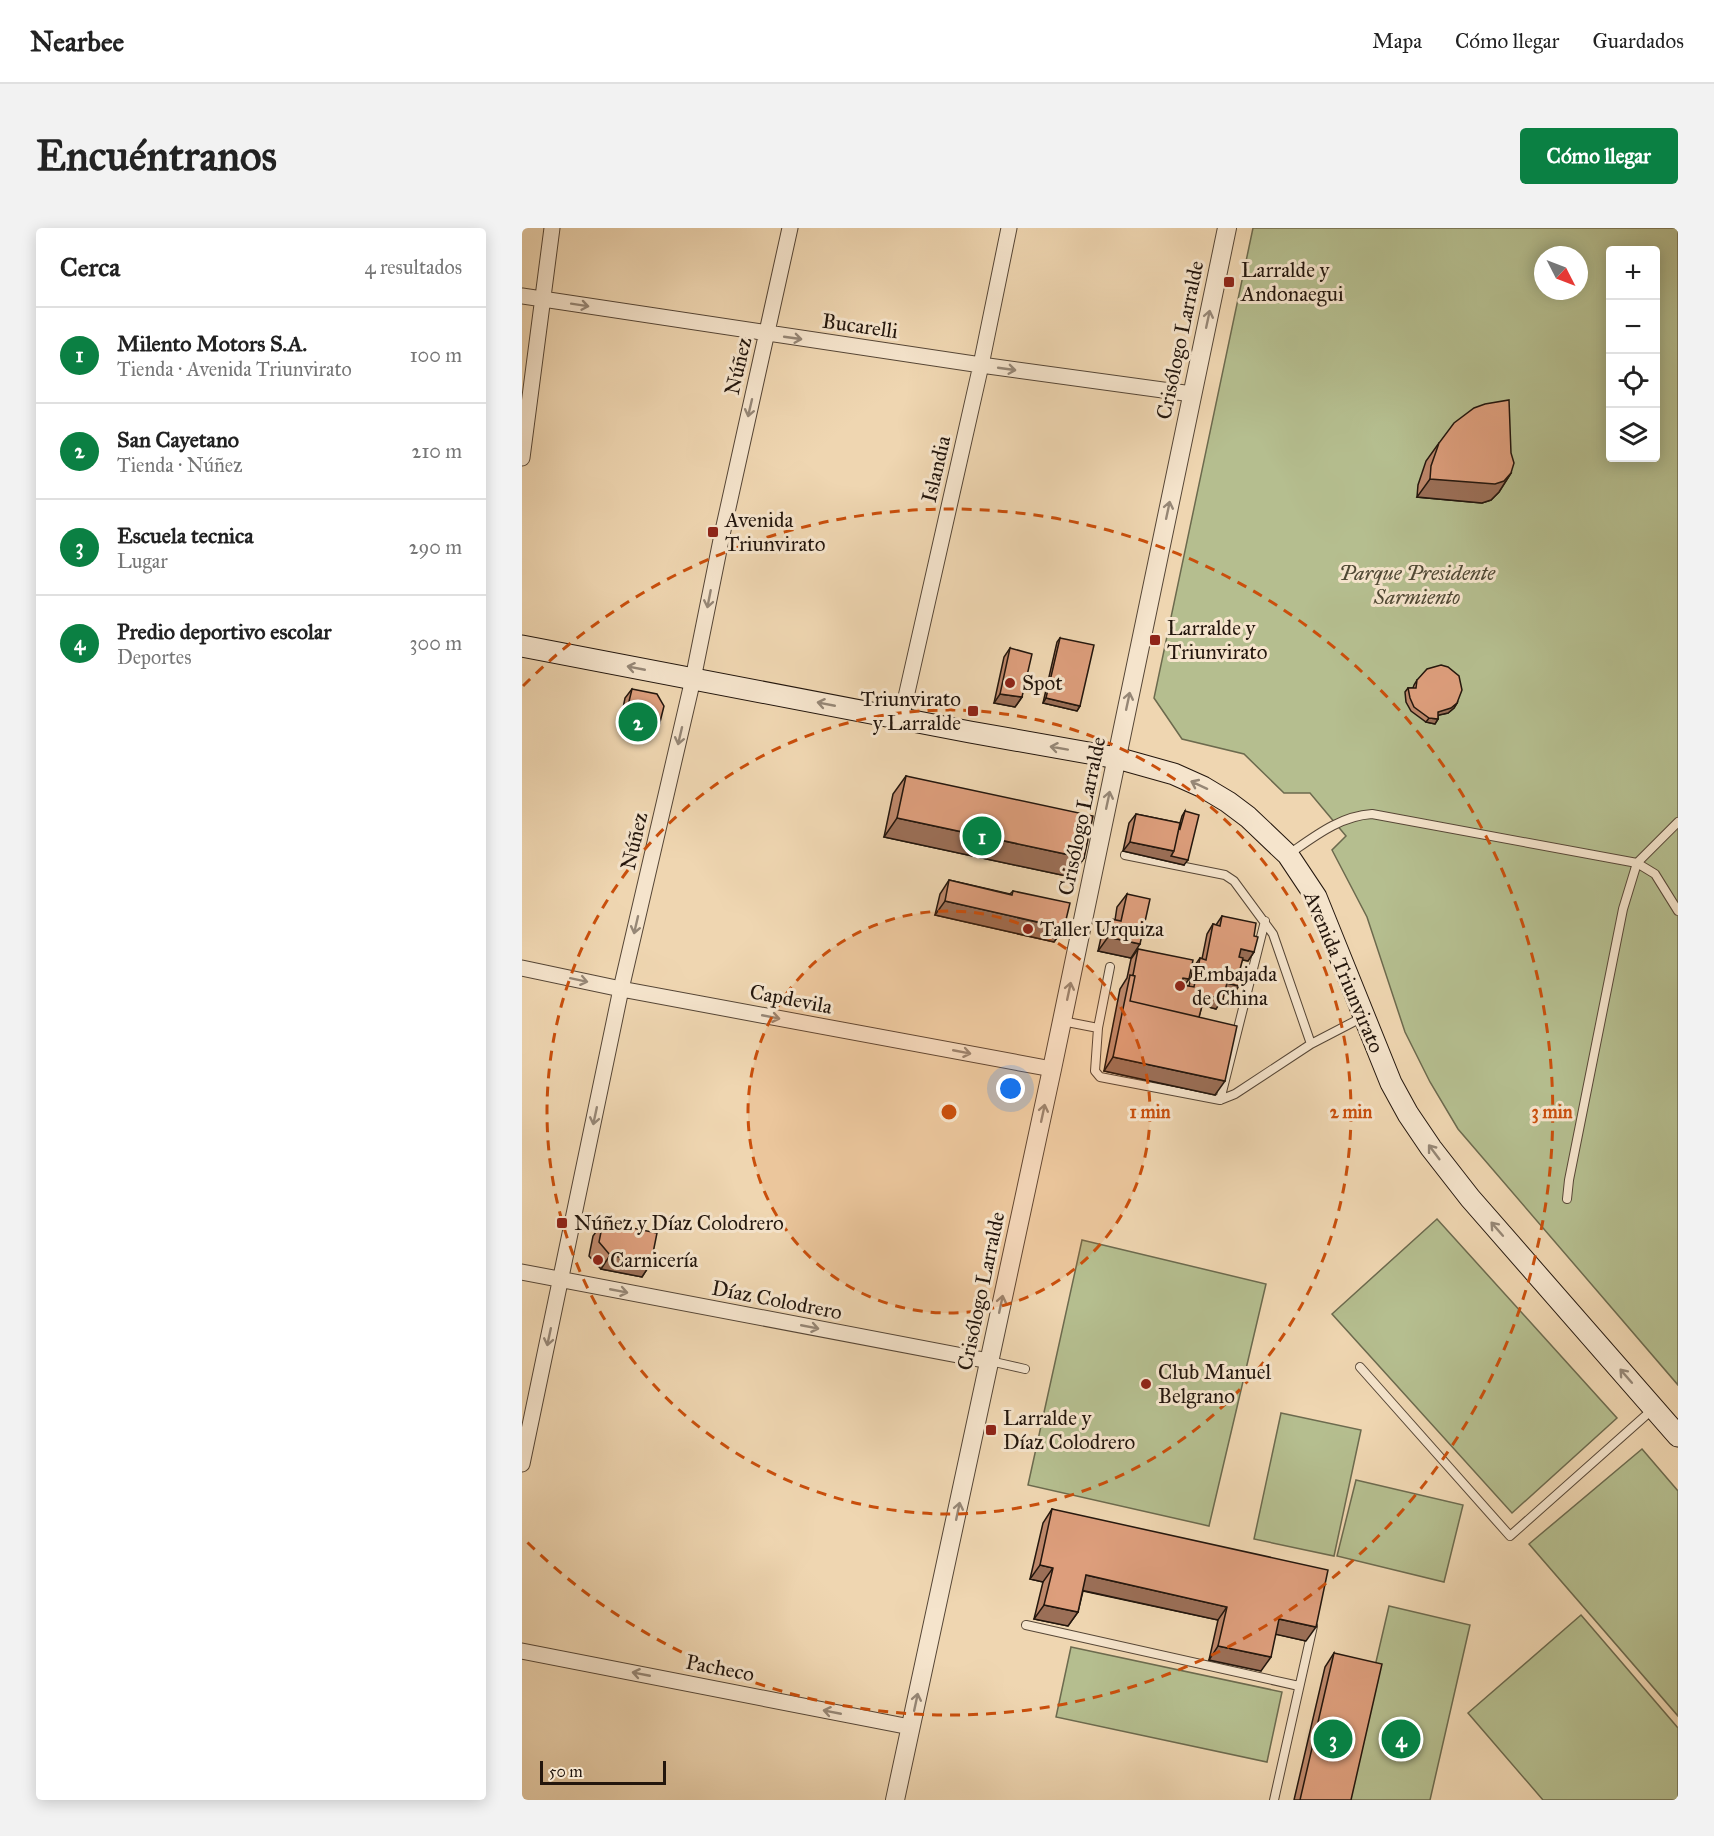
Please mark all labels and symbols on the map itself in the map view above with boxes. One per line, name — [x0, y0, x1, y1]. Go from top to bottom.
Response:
north arrow — [1534, 246, 1588, 300]
place label: Larralde y Andonaegui — [1240, 257, 1344, 307]
street label: Crisólogo Larralde — [1150, 258, 1210, 422]
marker: Larralde y Andonaegui — [1222, 275, 1236, 289]
one-way arrow — [569, 300, 589, 311]
street label: Bucarelli — [820, 308, 900, 344]
one-way arrow — [1203, 309, 1214, 329]
one-way arrow — [783, 332, 803, 343]
street label: Núñez — [719, 334, 757, 397]
one-way arrow — [997, 363, 1017, 374]
one-way arrow — [744, 399, 756, 418]
street label: Islandia — [916, 433, 956, 505]
one-way arrow — [1163, 500, 1174, 520]
place label: Avenida Triunvirato — [724, 507, 826, 557]
marker: Avenida Triunvirato — [706, 525, 720, 539]
park label: Parque Presidente Sarmiento — [1339, 560, 1496, 610]
one-way arrow — [703, 589, 714, 608]
place label: Larralde y Triunvirato — [1167, 615, 1268, 665]
marker: Larralde y Triunvirato — [1148, 633, 1162, 647]
one-way arrow — [626, 662, 646, 673]
place label: Spot — [1022, 670, 1063, 696]
marker: Spot — [1003, 676, 1017, 690]
place label: Triunvirato y Larralde — [861, 686, 961, 736]
one-way arrow — [1123, 691, 1134, 711]
one-way arrow — [817, 698, 836, 709]
pin: 2 — [618, 700, 658, 744]
marker: Triunvirato y Larralde — [966, 704, 980, 718]
one-way arrow — [673, 726, 685, 745]
street label: Crisólogo Larralde — [1052, 734, 1112, 898]
one-way arrow — [1050, 742, 1069, 753]
one-way arrow — [1190, 779, 1208, 791]
one-way arrow — [1103, 791, 1114, 811]
street label: Núñez — [615, 809, 653, 872]
pin: 1 — [962, 814, 1002, 858]
street label: Avenida Triunvirato — [1298, 886, 1390, 1057]
one-way arrow — [629, 916, 641, 935]
place label: Taller Urquiza — [1040, 916, 1164, 942]
marker: Taller Urquiza — [1021, 922, 1035, 936]
place label: Embajada de China — [1192, 961, 1277, 1011]
one-way arrow — [569, 975, 589, 986]
street label: Capdevila — [748, 978, 835, 1020]
marker: Embajada de China — [1173, 979, 1187, 993]
one-way arrow — [1063, 982, 1075, 1001]
one-way arrow — [760, 1012, 780, 1023]
one-way arrow — [952, 1047, 972, 1058]
your location — [996, 1074, 1025, 1103]
text: 1 min — [1130, 1101, 1171, 1123]
text: 2 min — [1330, 1101, 1373, 1123]
text: 3 min — [1532, 1101, 1573, 1124]
centre of rings — [939, 1102, 959, 1122]
one-way arrow — [1038, 1104, 1049, 1123]
one-way arrow — [589, 1106, 600, 1125]
one-way arrow — [1428, 1145, 1441, 1161]
street label: Crisólogo Larralde — [951, 1209, 1011, 1373]
place label: Núñez y Díaz Colodrero — [574, 1210, 784, 1236]
marker: Núñez y Díaz Colodrero — [555, 1216, 569, 1230]
one-way arrow — [1490, 1222, 1504, 1237]
place label: Carnicería — [610, 1247, 698, 1273]
marker: Carnicería — [591, 1253, 605, 1267]
street label: Díaz Colodrero — [710, 1275, 845, 1325]
one-way arrow — [608, 1286, 628, 1297]
one-way arrow — [996, 1294, 1008, 1313]
one-way arrow — [800, 1322, 820, 1333]
one-way arrow — [543, 1327, 554, 1347]
place label: Club Manuel Belgrano — [1158, 1359, 1271, 1409]
one-way arrow — [1619, 1369, 1633, 1384]
marker: Club Manuel Belgrano — [1139, 1377, 1153, 1391]
place label: Larralde y Díaz Colodrero — [1003, 1405, 1136, 1455]
marker: Larralde y Díaz Colodrero — [984, 1423, 998, 1437]
one-way arrow — [952, 1502, 964, 1521]
street label: Pacheco — [683, 1649, 757, 1687]
one-way arrow — [631, 1668, 651, 1679]
one-way arrow — [910, 1692, 922, 1711]
one-way arrow — [823, 1706, 842, 1717]
pin: 3 — [1314, 1716, 1352, 1762]
pin: 4 — [1382, 1716, 1420, 1762]
scale bar — [540, 1758, 666, 1786]

